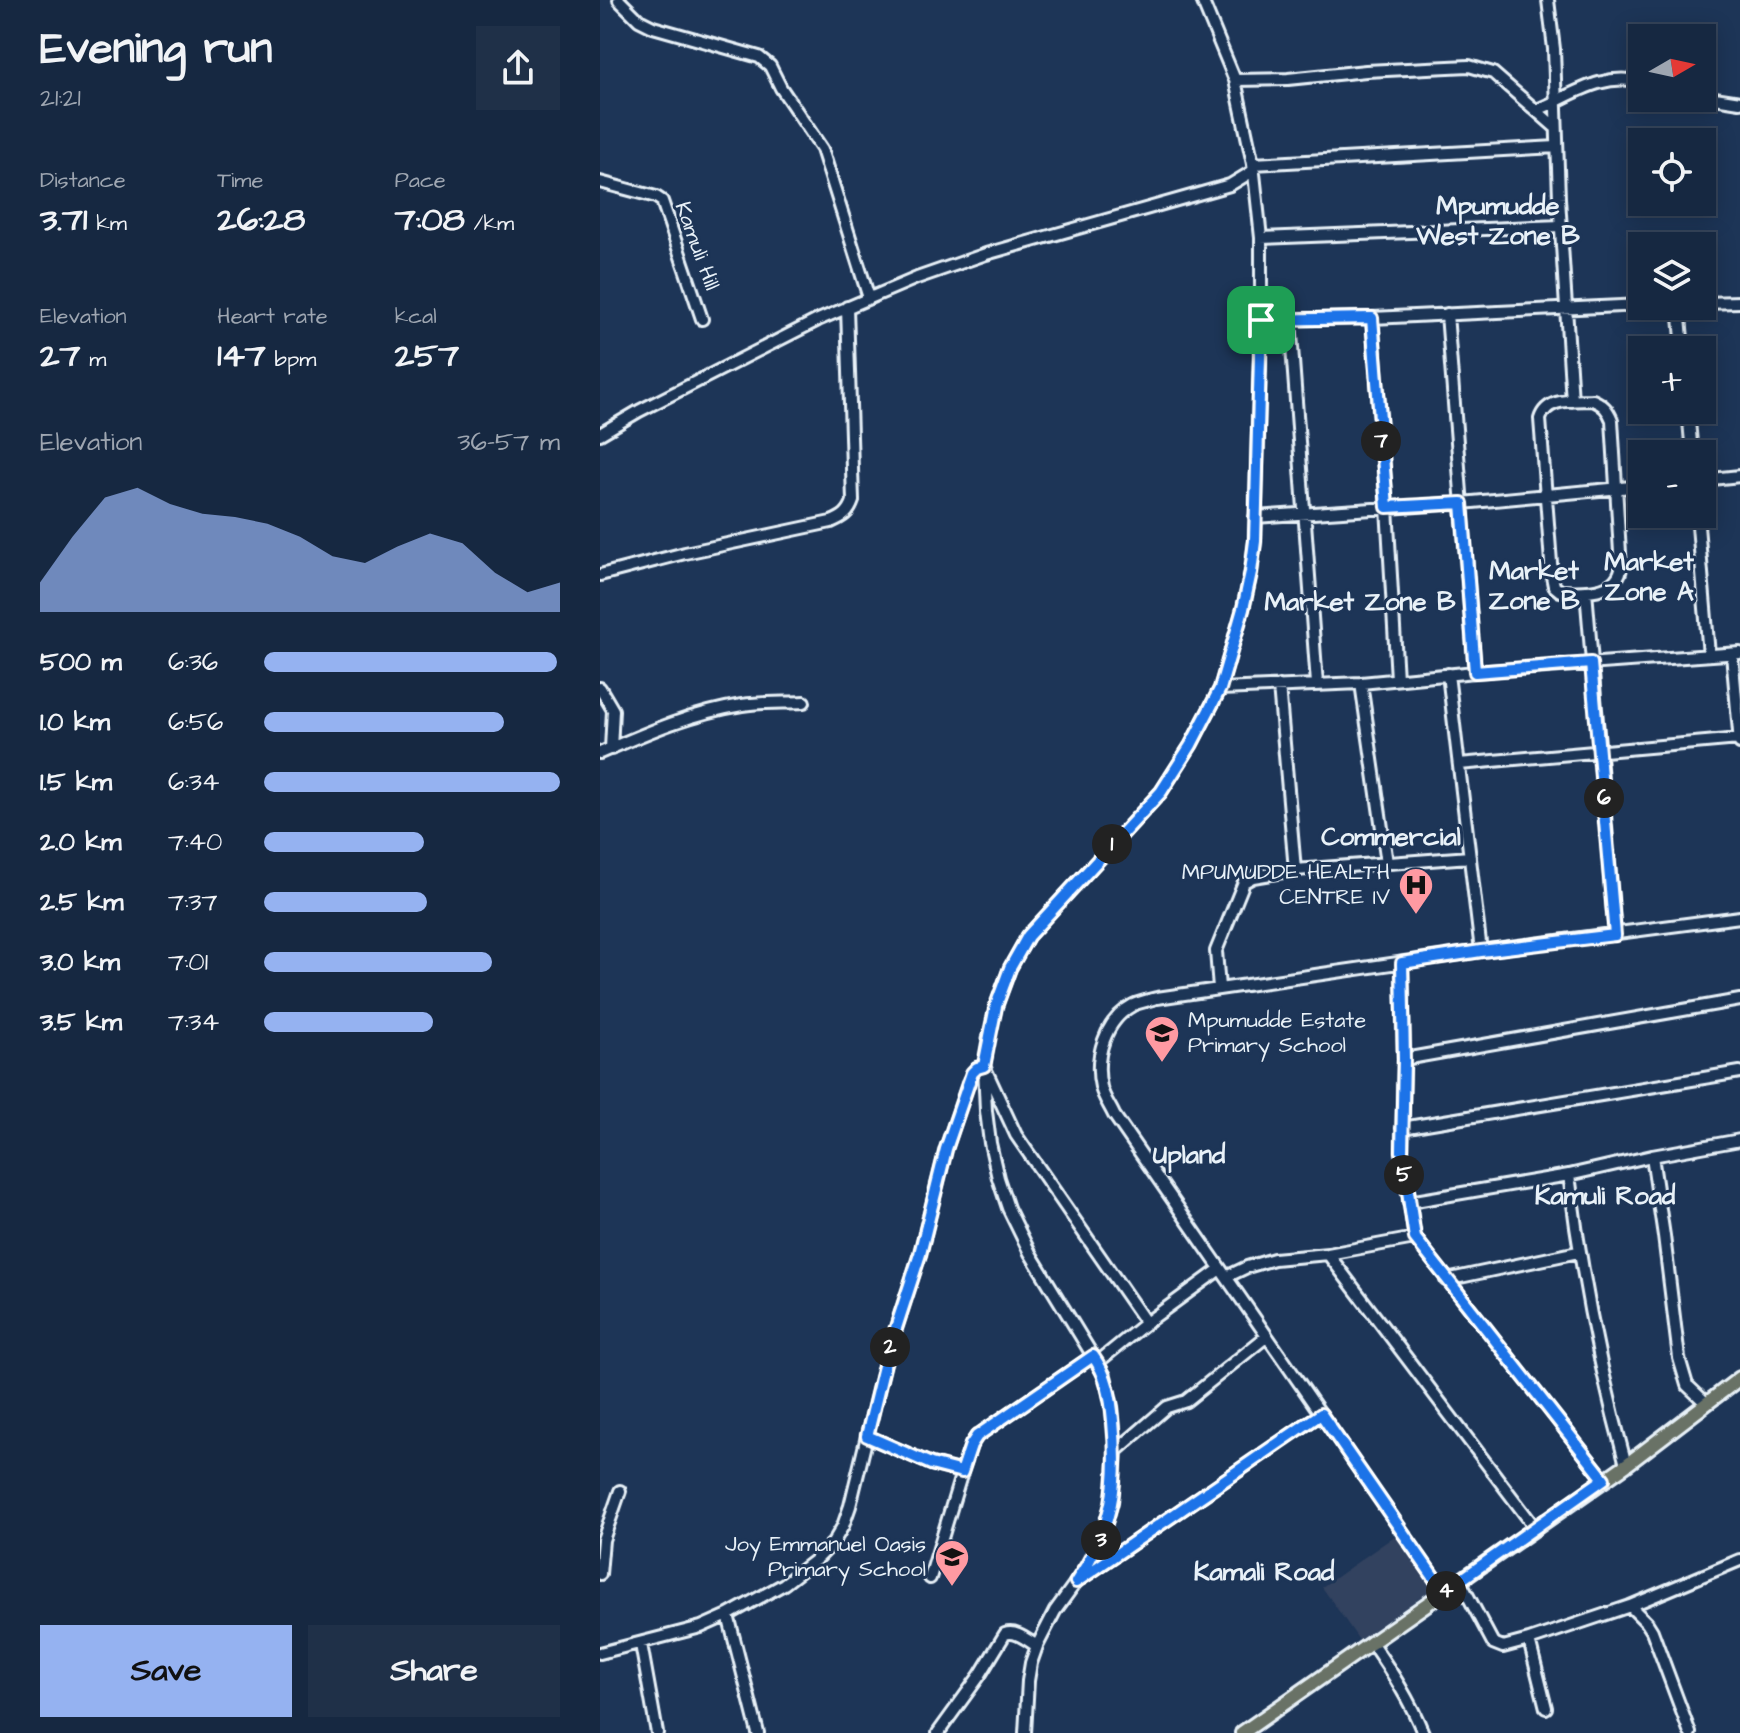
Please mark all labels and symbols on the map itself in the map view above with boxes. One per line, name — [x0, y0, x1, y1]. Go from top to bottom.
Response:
north arrow — [1628, 24, 1716, 112]
district label: Mpumudde West Zone B — [1415, 188, 1580, 254]
street label: Kamuli Hill — [667, 197, 727, 295]
pin — [1227, 286, 1295, 354]
pin: 7 — [1361, 421, 1401, 461]
district label: Market Zone A — [1604, 544, 1694, 610]
district label: Market Zone B — [1489, 553, 1580, 619]
district label: Market Zone B — [1264, 584, 1456, 620]
pin: 6 — [1584, 778, 1624, 818]
district label: Commercial — [1321, 819, 1461, 855]
pin: 1 — [1092, 824, 1132, 864]
place label: MPUMUDDE HEALTH CENTRE IV — [1182, 857, 1390, 913]
hospital icon: MPUMUDDE HEALTH CENTRE IV — [1397, 866, 1435, 916]
place label: Mpumudde Estate Primary School — [1188, 1005, 1366, 1062]
school or university icon: Mpumudde Estate Primary School — [1143, 1014, 1181, 1064]
district label: Upland — [1153, 1137, 1226, 1173]
pin: 5 — [1384, 1155, 1424, 1195]
district label: Kamuli Road — [1535, 1178, 1676, 1214]
pin: 2 — [870, 1327, 910, 1367]
pin: 3 — [1081, 1520, 1121, 1560]
place label: Joy Emmanuel Oasis Primary School — [725, 1529, 926, 1586]
school or university icon: Joy Emmanuel Oasis Primary School — [933, 1538, 971, 1588]
district label: Kamali Road — [1194, 1554, 1335, 1590]
pin: 4 — [1426, 1571, 1466, 1611]

